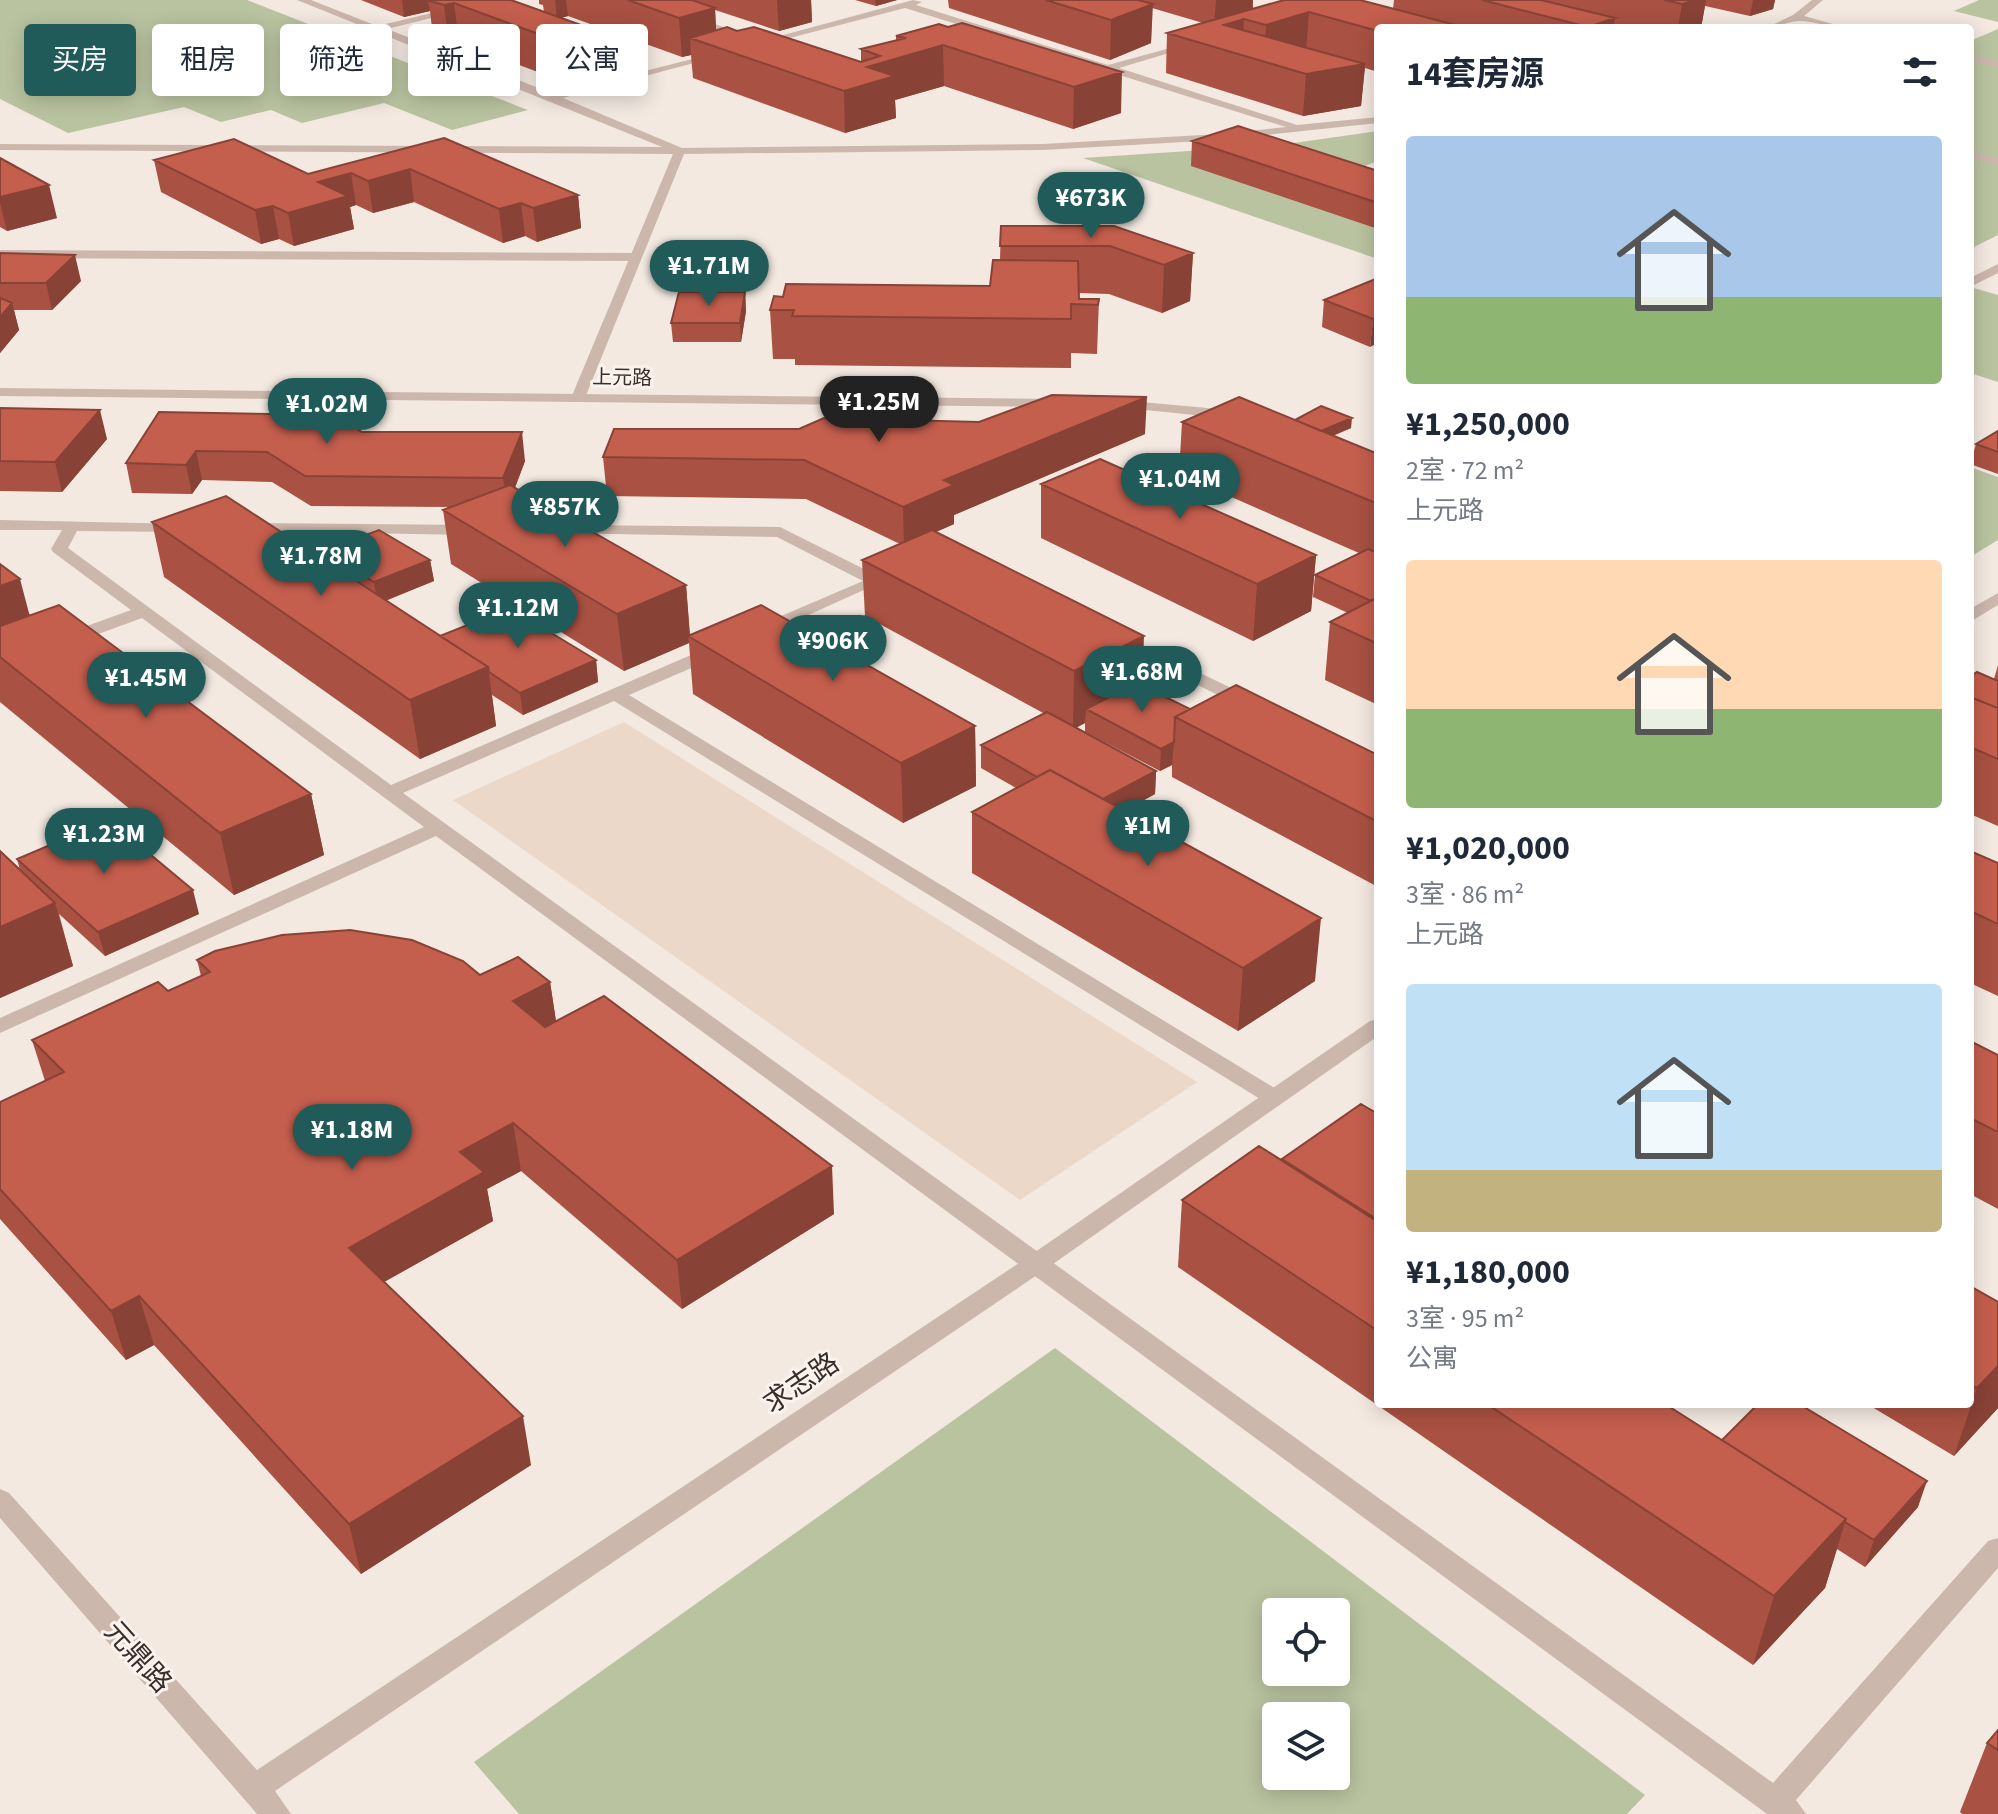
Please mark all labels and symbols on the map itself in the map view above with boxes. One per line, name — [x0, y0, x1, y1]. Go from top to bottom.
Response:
pin: ¥673K — [1035, 172, 1147, 240]
pin: ¥1.71M — [644, 240, 774, 308]
street label: 上元路 — [592, 363, 652, 393]
pin: ¥1.25M — [814, 376, 944, 444]
pin: ¥1.02M — [262, 378, 392, 446]
pin: ¥1.04M — [1115, 453, 1245, 521]
pin: ¥857K — [509, 481, 621, 549]
pin: ¥1.78M — [256, 530, 386, 598]
pin: ¥1.12M — [453, 582, 583, 650]
pin: ¥906K — [777, 615, 889, 683]
pin: ¥1.68M — [1077, 646, 1207, 714]
pin: ¥1.45M — [81, 652, 211, 720]
pin: ¥1M — [1109, 800, 1187, 868]
pin: ¥1.23M — [39, 808, 169, 876]
pin: ¥1.18M — [287, 1104, 417, 1172]
street label: 求志路 — [755, 1343, 847, 1423]
street label: 元鼎路 — [95, 1612, 181, 1702]

